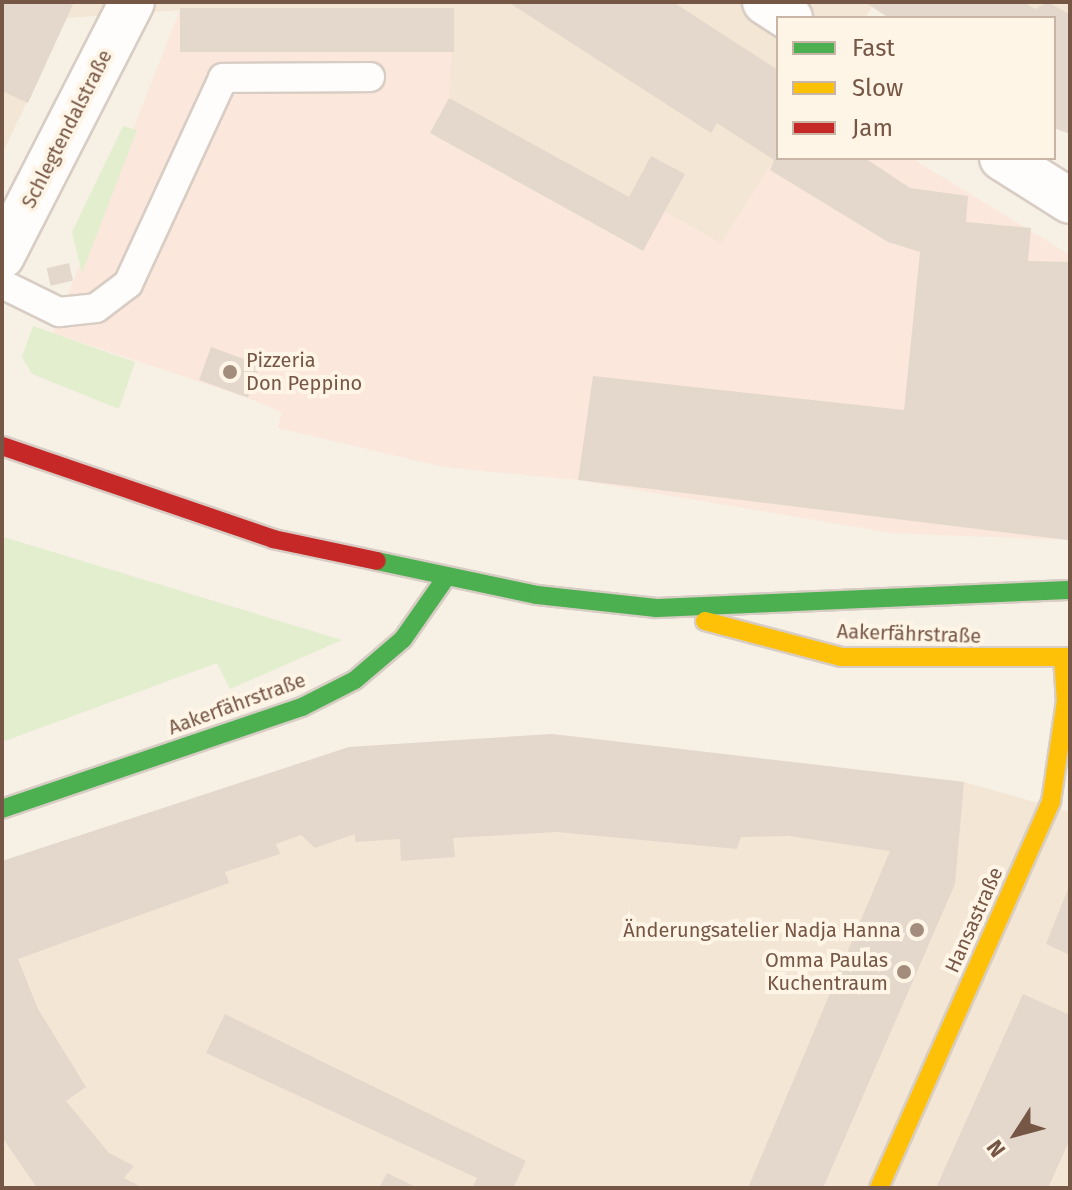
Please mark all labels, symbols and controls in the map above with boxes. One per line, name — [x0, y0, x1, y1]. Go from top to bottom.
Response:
legend — [776, 16, 1056, 160]
text: Fast — [852, 34, 895, 62]
street label: Schlegtendalstraße — [17, 46, 117, 212]
text: Slow — [852, 74, 903, 102]
text: Jam — [852, 114, 893, 142]
place label: Pizzeria Don Peppino — [246, 348, 362, 395]
marker: Pizzeria Don Peppino — [221, 363, 239, 381]
street label: Aakerfährstraße — [836, 619, 982, 649]
street label: Aakerfährstraße — [165, 668, 309, 740]
street label: Hansastraße — [940, 863, 1008, 977]
place label: Änderungsatelier Nadja Hanna — [623, 918, 901, 942]
marker: Änderungsatelier Nadja Hanna — [908, 921, 926, 939]
place label: Omma Paulas Kuchentraum — [765, 948, 888, 995]
marker: Omma Paulas Kuchentraum — [895, 963, 913, 981]
north arrow — [976, 1094, 1056, 1174]
text: N — [981, 1135, 1011, 1162]

